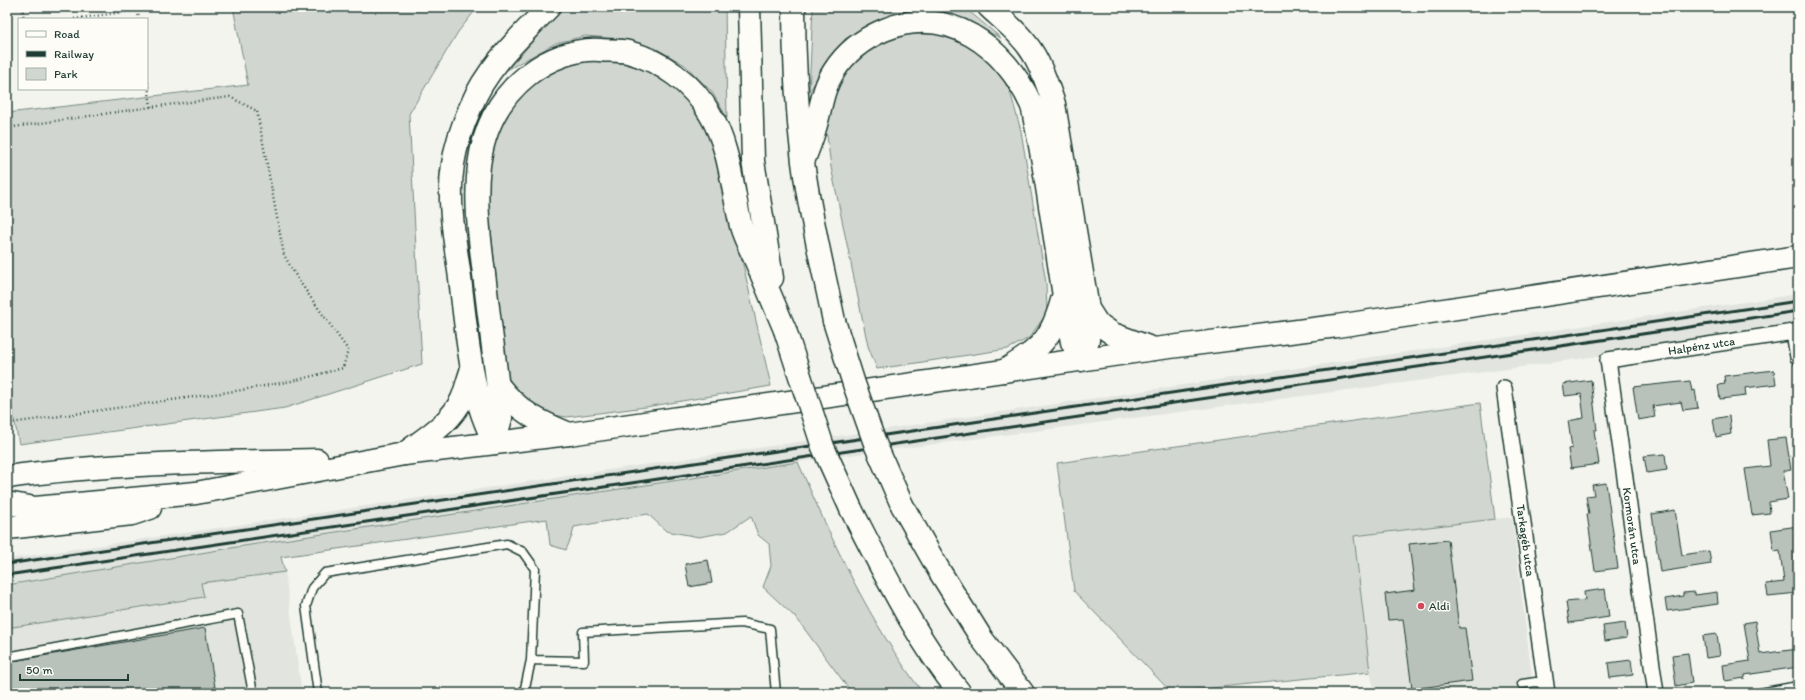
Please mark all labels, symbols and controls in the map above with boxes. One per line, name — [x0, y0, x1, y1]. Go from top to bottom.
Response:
legend — [18, 18, 148, 90]
text: Road — [54, 27, 80, 41]
text: Railway — [54, 47, 94, 61]
text: Park — [54, 67, 78, 81]
street label: Halpénz utca — [1667, 334, 1736, 358]
street label: Kormorán utca — [1620, 487, 1644, 566]
street label: Tarkagéb utca — [1514, 504, 1538, 578]
place label: Aldi — [1429, 599, 1450, 613]
marker: Aldi — [1416, 601, 1426, 611]
scale bar — [20, 656, 128, 682]
text: 50 m — [26, 663, 52, 677]

